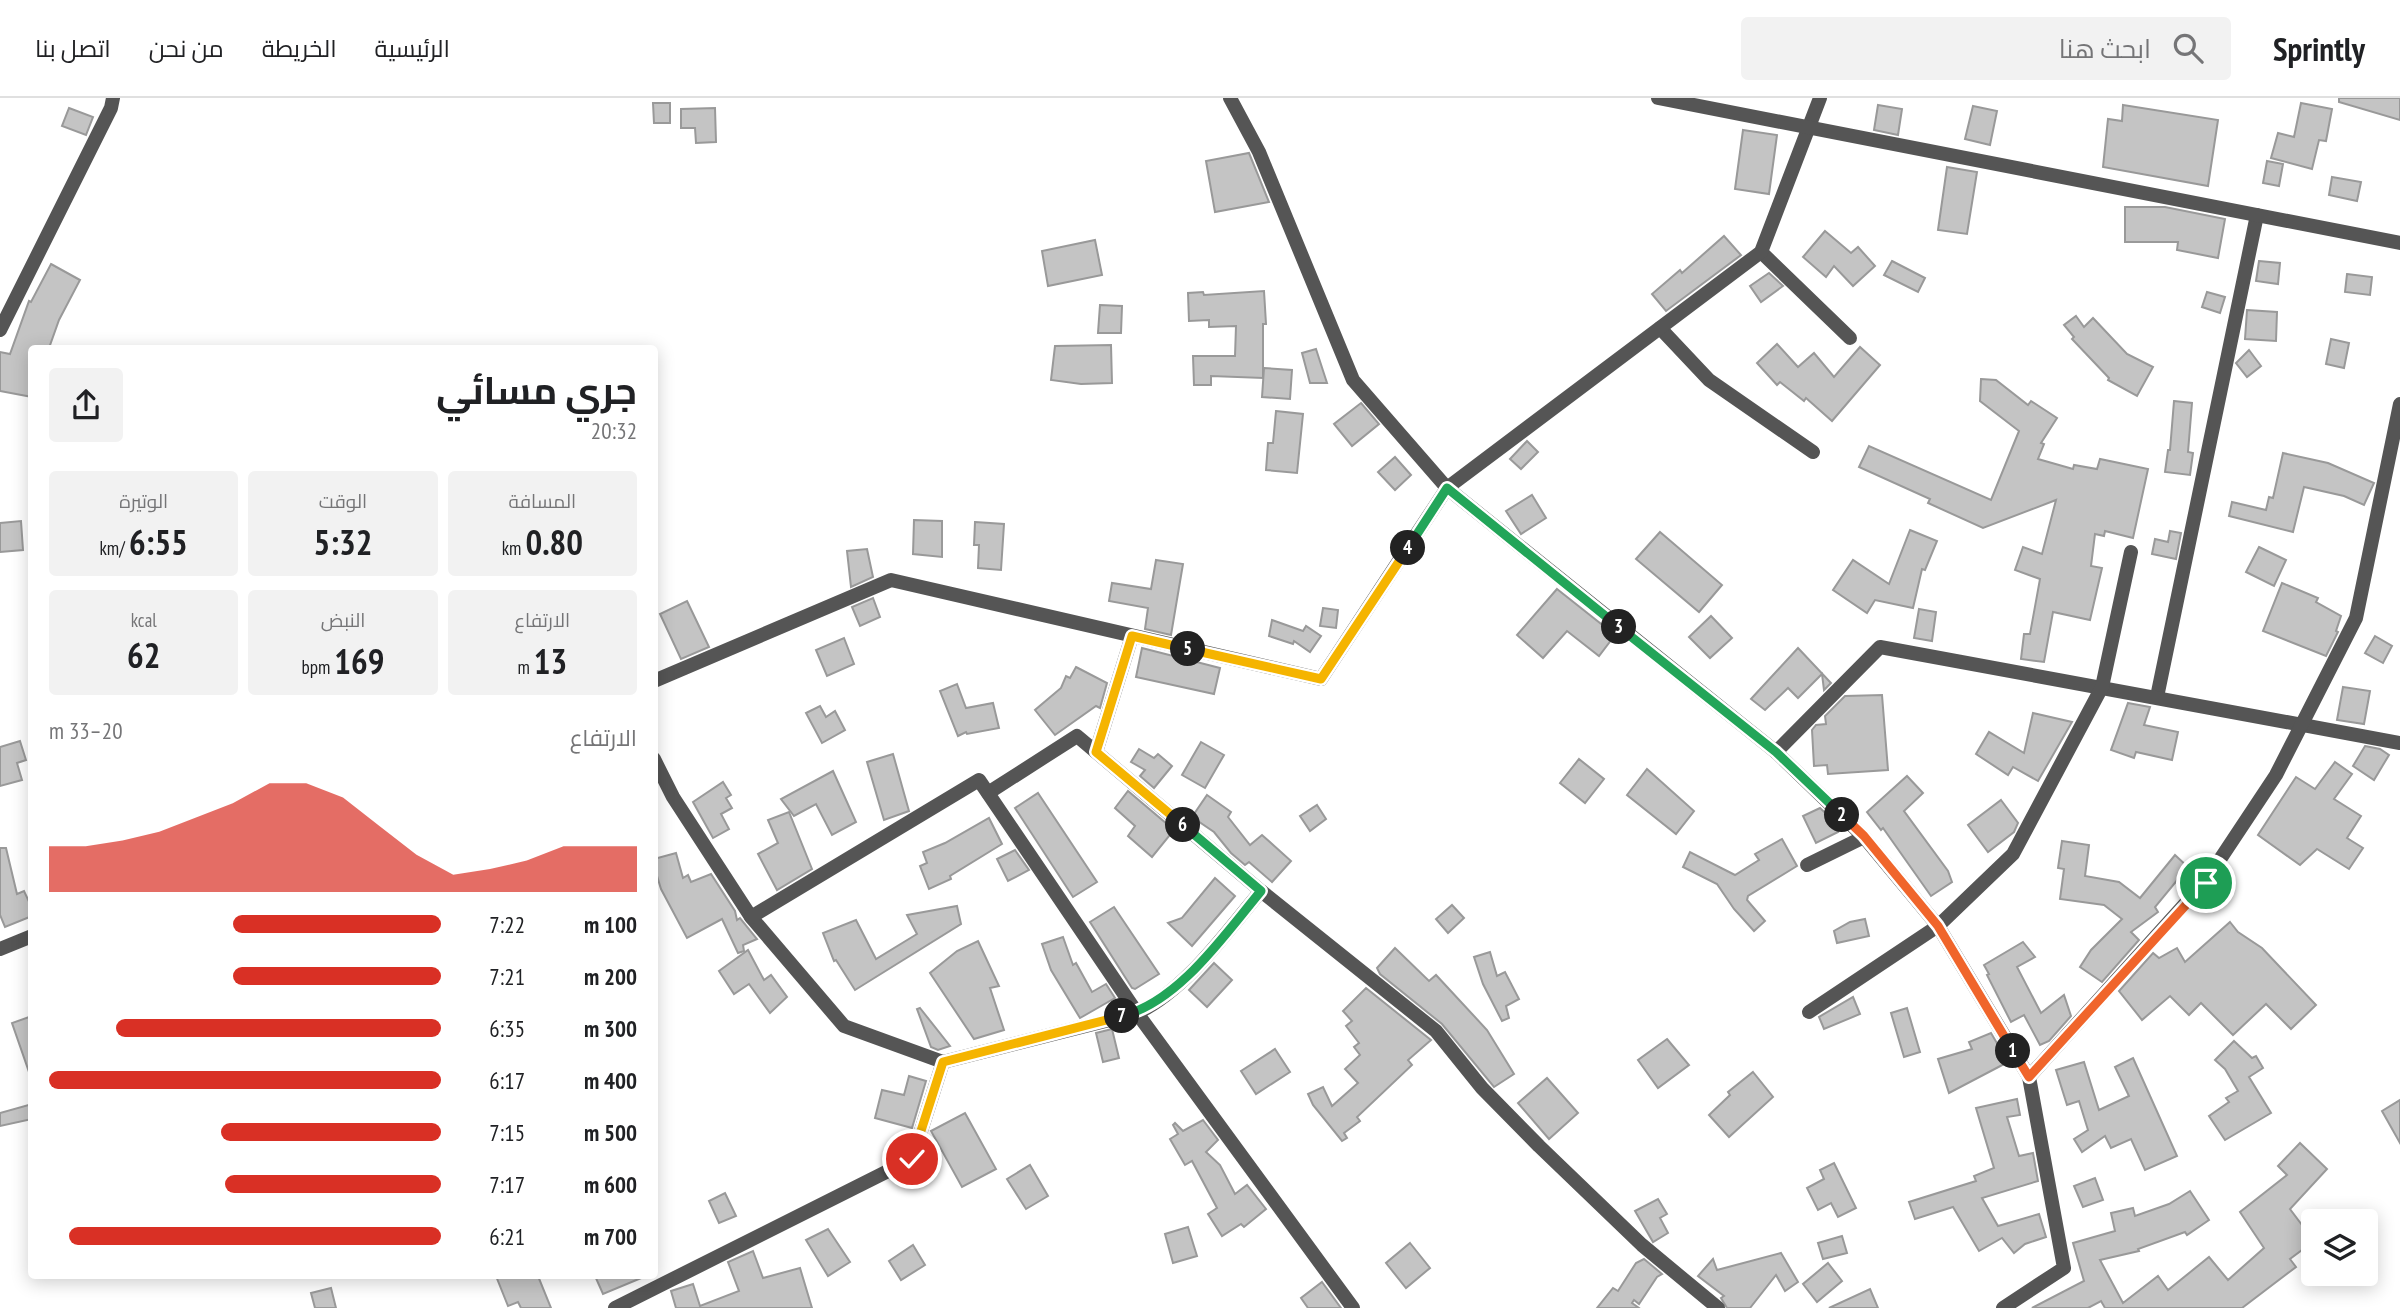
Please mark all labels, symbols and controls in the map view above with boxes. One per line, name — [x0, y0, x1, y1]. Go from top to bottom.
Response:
search box — [1741, 17, 2231, 80]
text: Sprintly — [2273, 27, 2365, 70]
icon: search — [2169, 29, 2207, 67]
text: ابحث هنا — [2059, 32, 2151, 65]
text: اتصل بنا — [35, 33, 111, 64]
text: من نحن — [149, 33, 224, 64]
text: الخريطة — [262, 33, 337, 64]
text: الرئيسية — [375, 33, 450, 64]
text: جري مسائي — [436, 365, 637, 414]
button: share — [49, 368, 123, 442]
text: 20:32 — [591, 416, 637, 445]
text: الوتيرة — [119, 489, 168, 513]
text: الوقت — [319, 489, 367, 513]
text: المسافة — [509, 489, 576, 513]
text: 6:55 — [129, 519, 188, 565]
text: 5:32 — [314, 519, 373, 565]
text: 0.80 — [525, 519, 583, 565]
pin: 4 — [1390, 531, 1426, 566]
text: 4 — [1403, 535, 1412, 559]
text: /km — [99, 536, 129, 560]
text: km — [502, 536, 525, 560]
text: kcal — [131, 608, 157, 632]
text: النبض — [321, 608, 365, 632]
text: الارتفاع — [515, 608, 570, 632]
pin: 3 — [1602, 610, 1636, 644]
text: 3 — [1614, 614, 1623, 638]
text: 62 — [127, 632, 160, 678]
pin: 5 — [1170, 632, 1206, 666]
text: 5 — [1183, 636, 1192, 660]
text: 169 — [334, 638, 385, 684]
text: 13 — [534, 638, 567, 684]
text: bpm — [301, 655, 334, 679]
text: m — [517, 655, 534, 679]
text: 20–33 m — [49, 716, 122, 745]
text: الارتفاع — [570, 723, 637, 752]
pin: 2 — [1825, 798, 1860, 832]
text: 2 — [1837, 802, 1846, 826]
pin: 6 — [1166, 808, 1200, 842]
text: 6 — [1178, 812, 1187, 836]
pin — [2176, 853, 2236, 913]
icon: arrive — [2187, 864, 2225, 902]
text: 7:22 — [489, 910, 525, 939]
text: 100 m — [584, 910, 637, 939]
text: 7:21 — [489, 962, 525, 991]
text: 200 m — [584, 962, 637, 991]
pin: 7 — [1104, 998, 1140, 1034]
text: 7 — [1117, 1003, 1126, 1027]
text: 6:35 — [489, 1014, 525, 1043]
text: 300 m — [584, 1014, 637, 1043]
pin: 1 — [1996, 1034, 2030, 1068]
text: 1 — [2008, 1038, 2017, 1062]
text: 6:17 — [489, 1066, 525, 1095]
text: 400 m — [584, 1066, 637, 1095]
text: 7:15 — [489, 1118, 525, 1147]
text: 500 m — [584, 1118, 637, 1147]
pin — [882, 1129, 942, 1189]
icon: check — [893, 1140, 931, 1178]
text: 7:17 — [489, 1170, 525, 1199]
text: 600 m — [584, 1170, 637, 1199]
map controls — [2301, 1209, 2378, 1286]
button: layers — [2301, 1209, 2378, 1286]
text: 6:21 — [489, 1222, 525, 1251]
text: 700 m — [584, 1222, 637, 1251]

